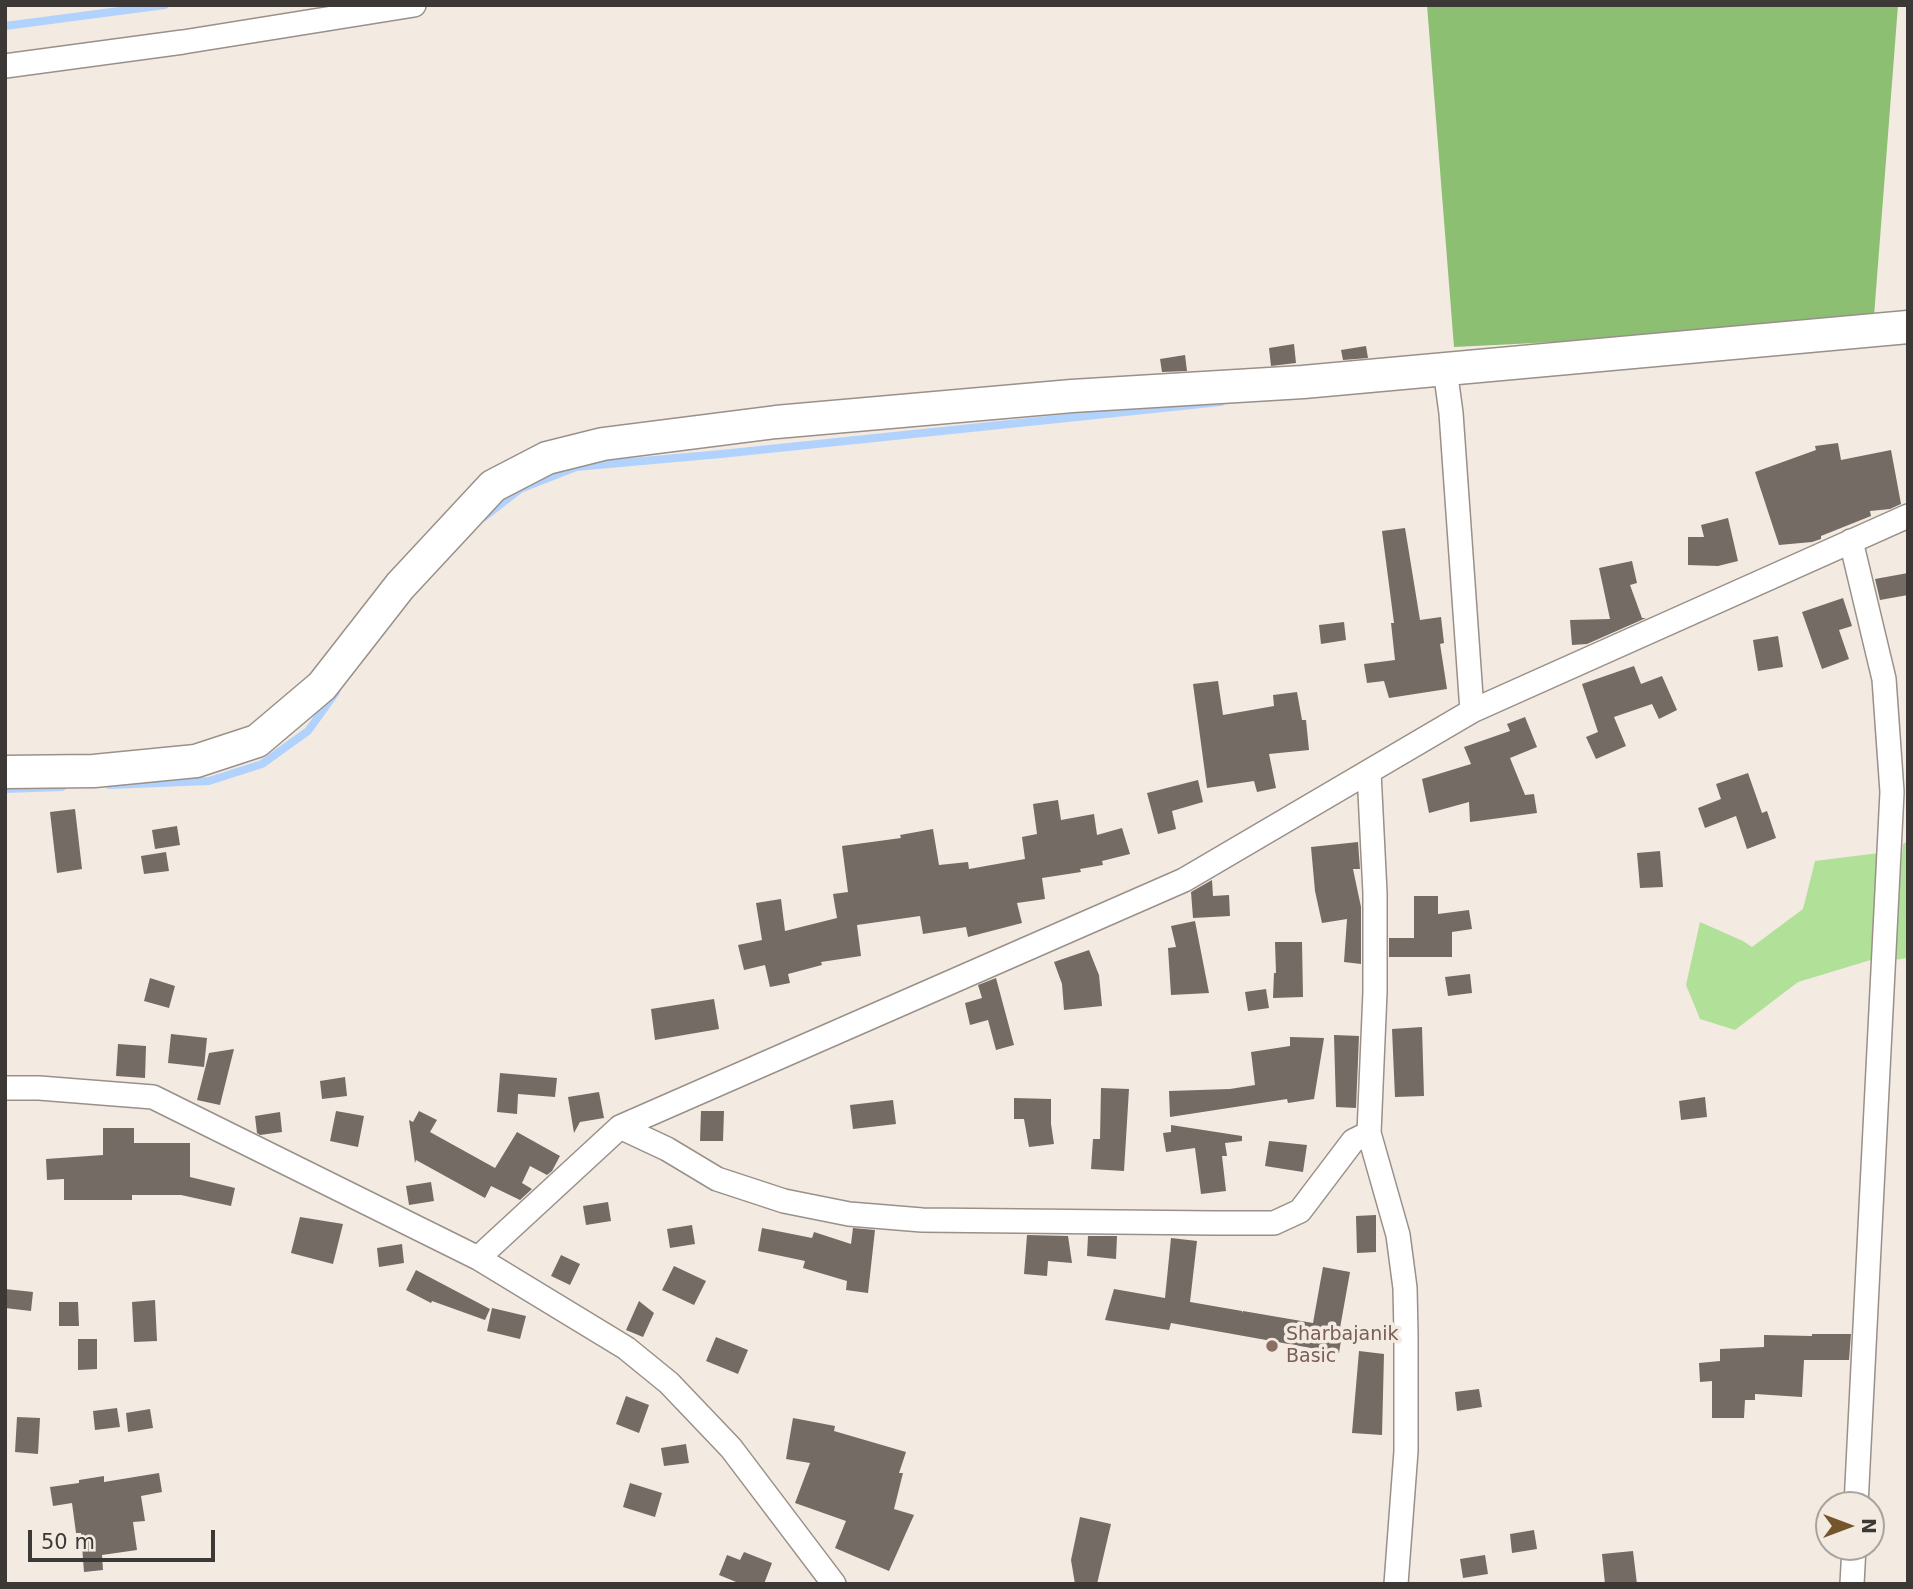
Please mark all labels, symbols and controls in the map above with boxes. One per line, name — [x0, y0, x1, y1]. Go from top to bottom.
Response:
place label: Sharbajanik Basic — [1286, 1324, 1399, 1368]
marker: Sharbajanik Basic — [1264, 1338, 1280, 1354]
north arrow — [1815, 1491, 1885, 1561]
scale bar — [32, 1516, 219, 1560]
text: N — [1858, 1518, 1880, 1534]
text: 50 m — [41, 1530, 95, 1554]

